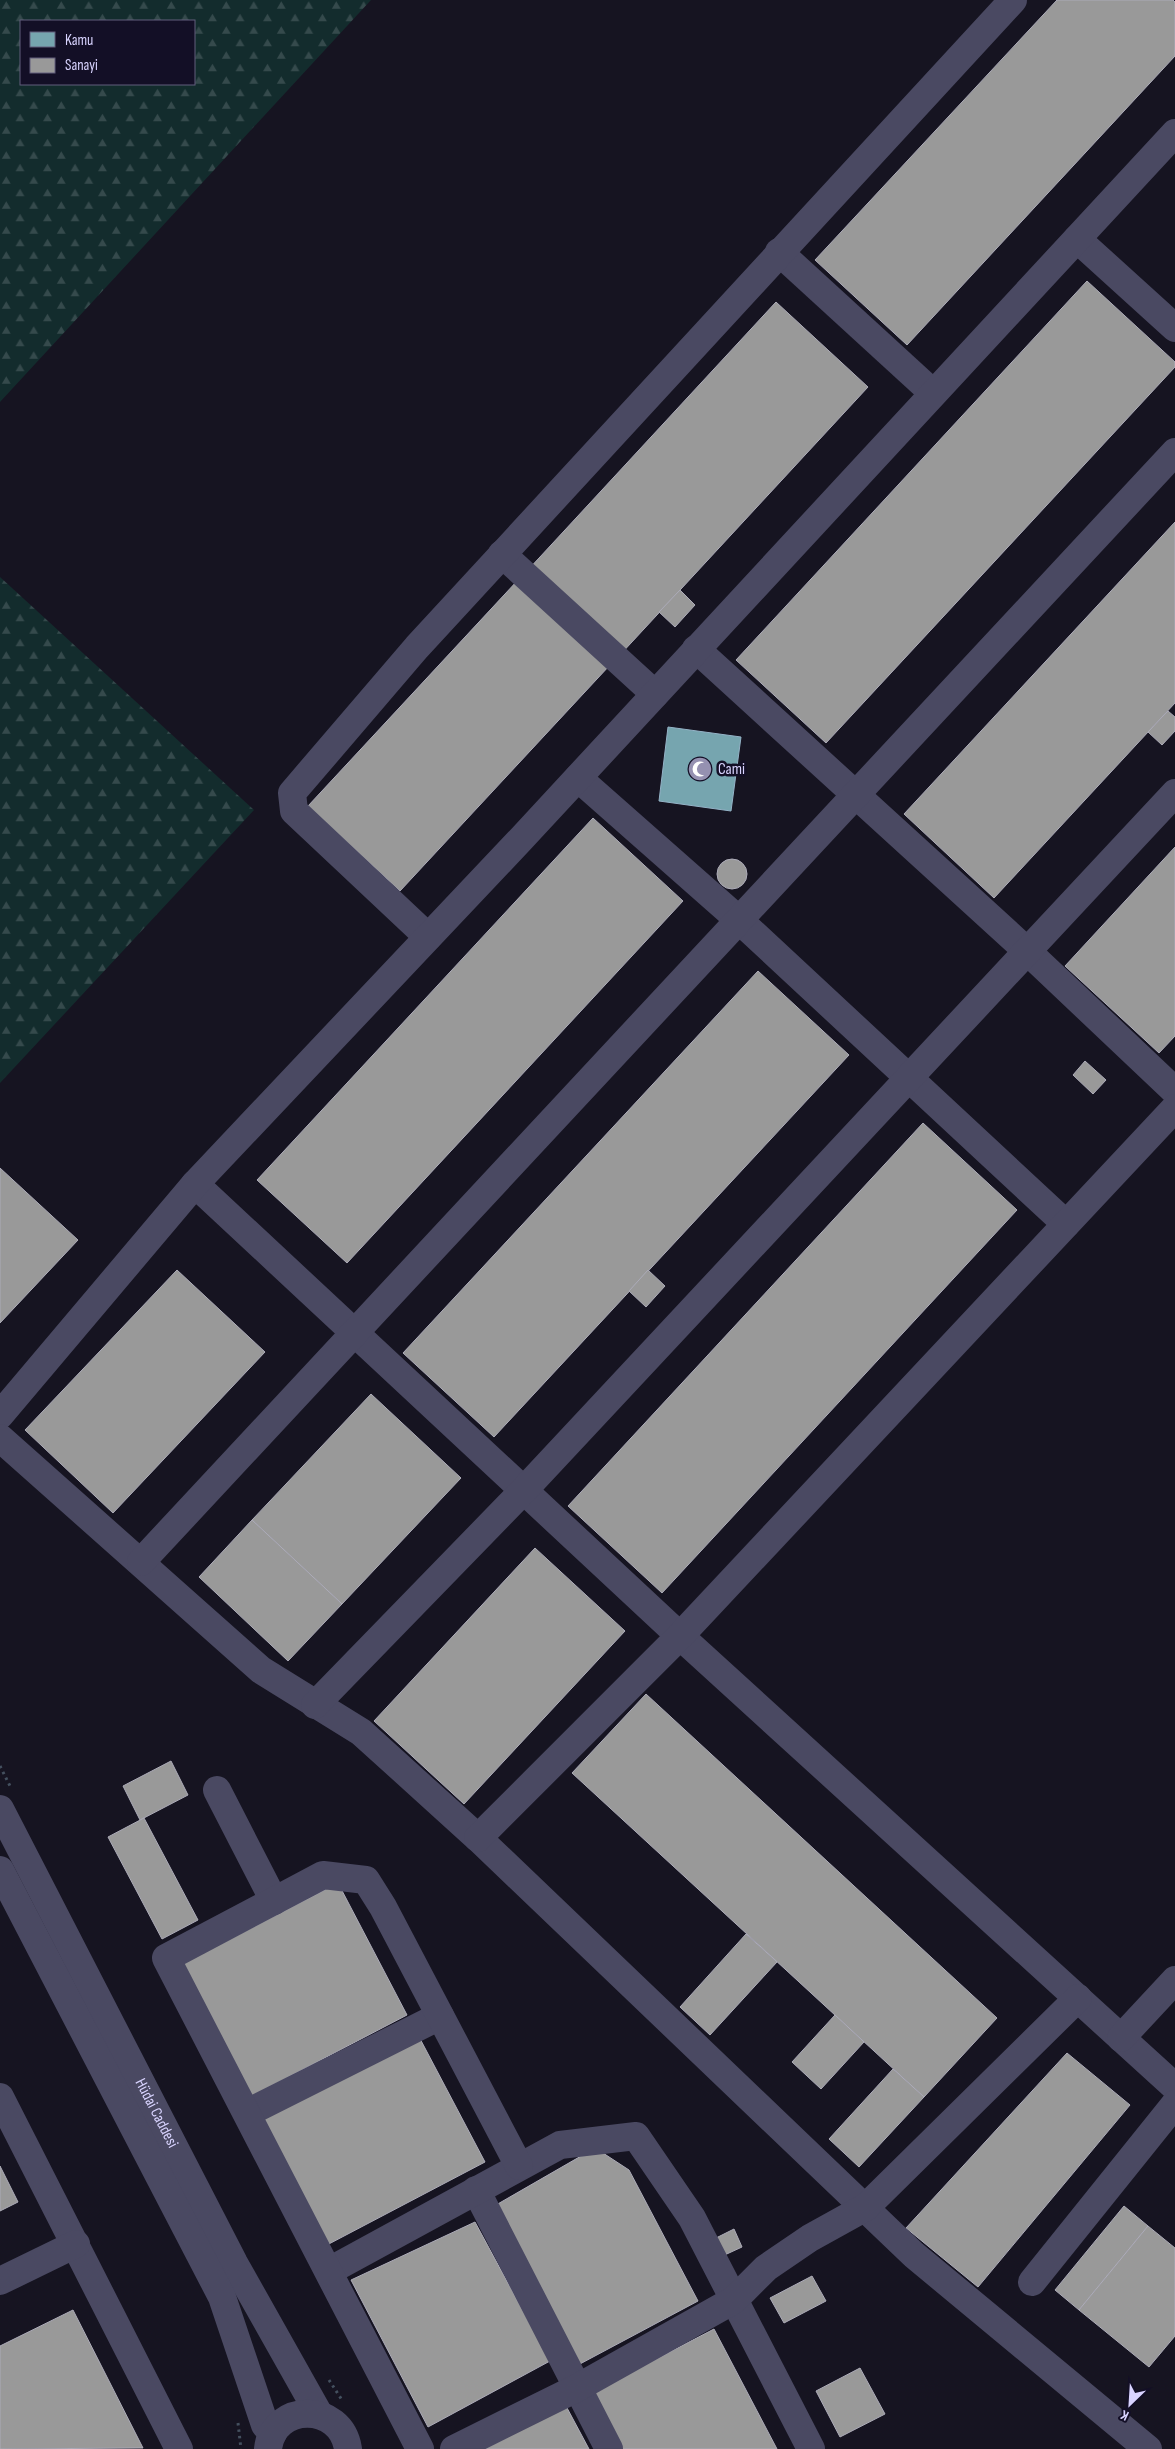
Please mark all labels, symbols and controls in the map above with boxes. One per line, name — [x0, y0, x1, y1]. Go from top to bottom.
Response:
legend — [20, 20, 195, 85]
text: Kamu — [65, 31, 93, 50]
text: Sanayi — [65, 56, 98, 75]
mosque icon: Cami — [687, 756, 713, 782]
place label: Cami — [718, 760, 745, 779]
street label: Hüdai Caddesi — [131, 2075, 182, 2151]
north arrow — [1105, 2379, 1155, 2429]
text: K — [1118, 2406, 1131, 2424]

